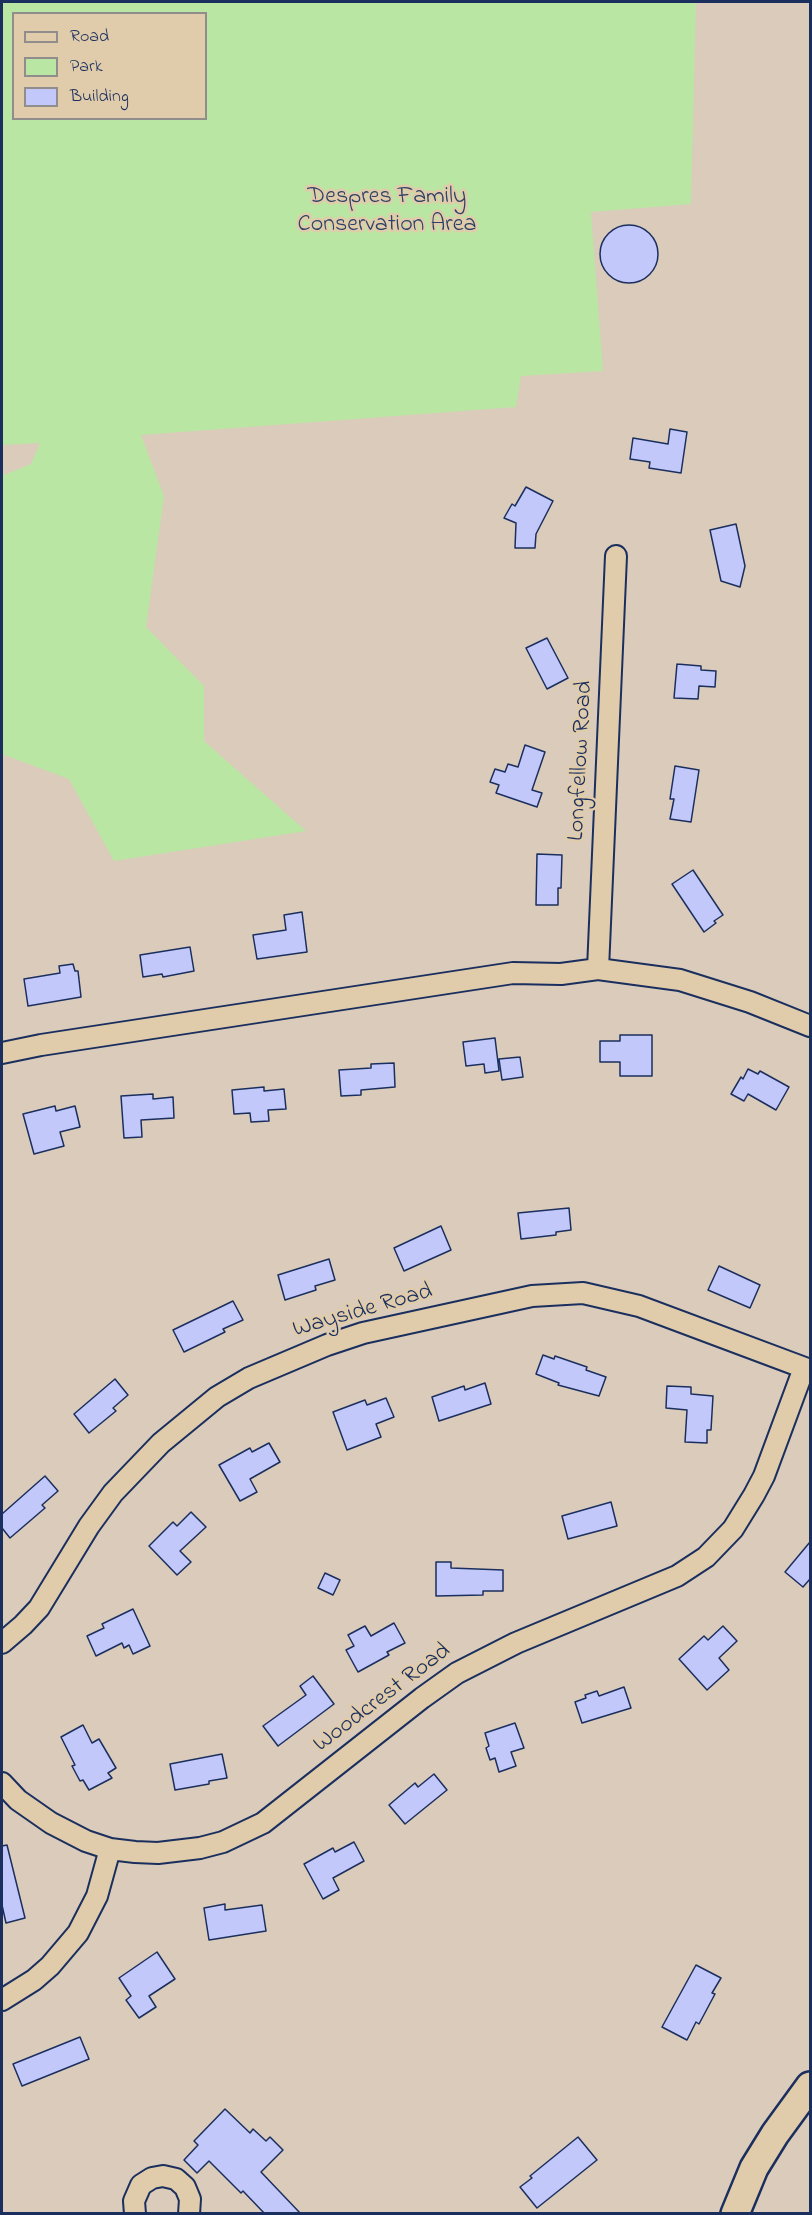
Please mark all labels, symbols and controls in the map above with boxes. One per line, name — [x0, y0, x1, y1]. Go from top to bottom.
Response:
legend — [12, 12, 207, 120]
text: Road — [70, 24, 109, 50]
text: Park — [70, 54, 103, 80]
text: Building — [70, 84, 129, 110]
park label: Despres Family Conservation Area — [298, 184, 476, 240]
street label: Longfellow Road — [563, 680, 601, 842]
street label: Wayside Road — [290, 1278, 436, 1346]
street label: Woodcrest Road — [309, 1638, 457, 1760]

